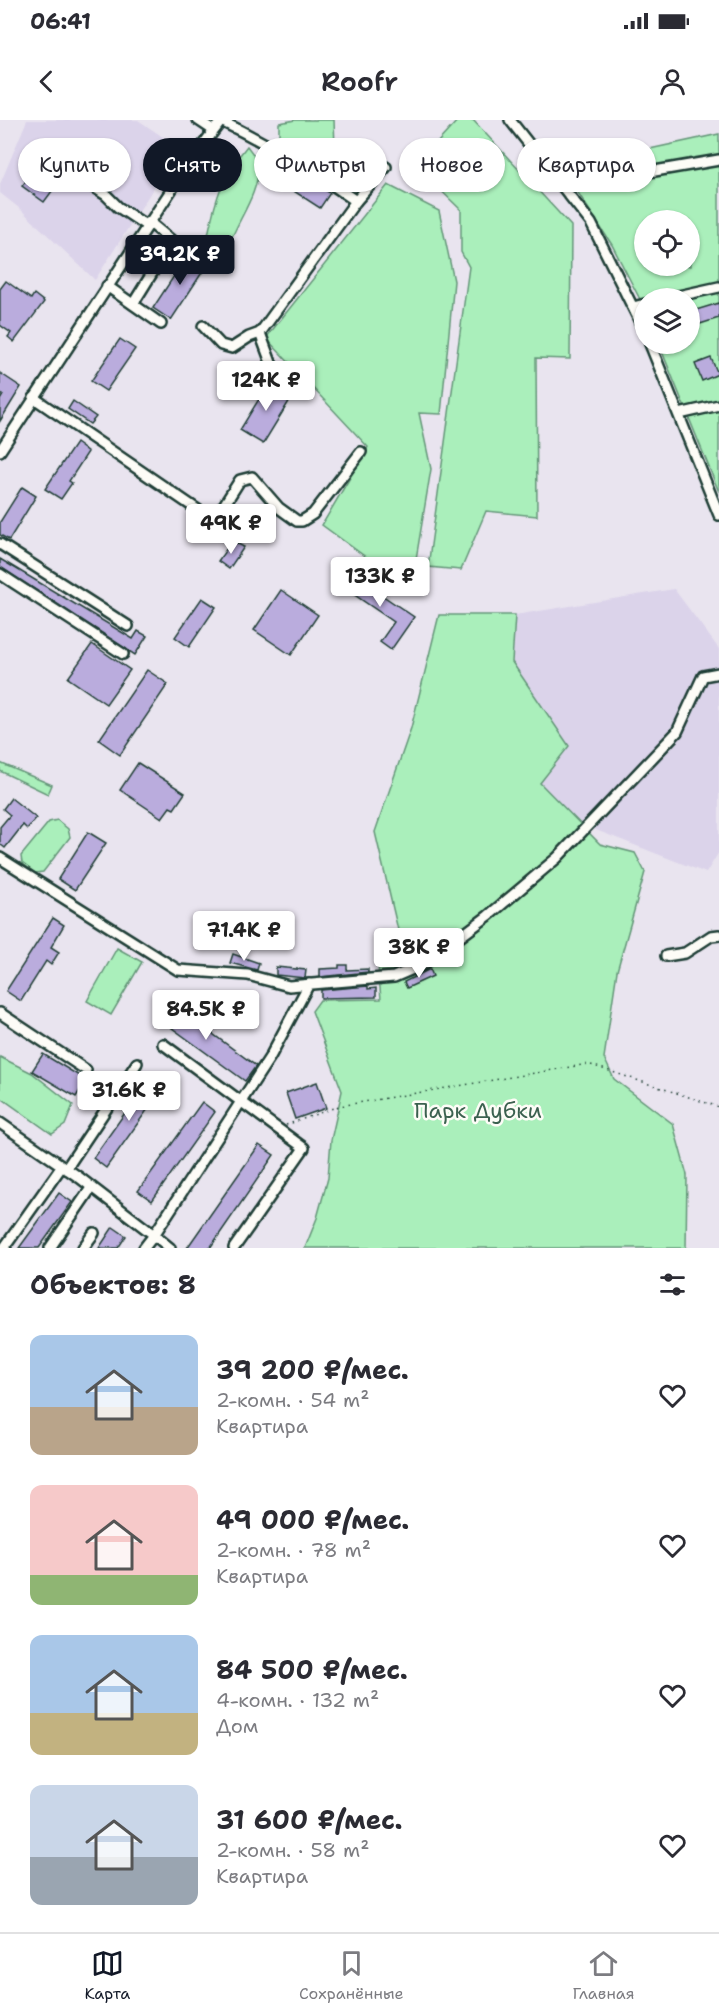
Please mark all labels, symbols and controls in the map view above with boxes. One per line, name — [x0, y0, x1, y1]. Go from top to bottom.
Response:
text: 06:41 — [30, 7, 91, 36]
text: Roofr — [321, 63, 398, 100]
icon: back — [30, 65, 63, 98]
icon: person — [656, 65, 689, 98]
chip: Купить — [18, 138, 131, 192]
chip: Снять — [143, 138, 242, 192]
chip: Фильтры — [254, 138, 387, 192]
chip: Новое — [399, 138, 505, 192]
chip: Квартира — [517, 138, 656, 192]
map controls — [634, 210, 700, 354]
button: locate — [634, 210, 700, 276]
pin: 39.2K ₽ — [125, 235, 235, 286]
text: 39.2K ₽ — [139, 241, 221, 267]
button: layers — [634, 288, 700, 354]
pin: 124K ₽ — [217, 361, 315, 412]
text: 124K ₽ — [231, 367, 301, 393]
pin: 49K ₽ — [189, 504, 273, 555]
text: 49K ₽ — [200, 510, 262, 536]
pin: 133K ₽ — [331, 557, 429, 608]
text: 133K ₽ — [345, 563, 415, 589]
pin: 71.4K ₽ — [189, 911, 299, 962]
text: 71.4K ₽ — [207, 917, 281, 943]
pin: 38K ₽ — [377, 928, 461, 979]
text: 38K ₽ — [388, 934, 450, 960]
pin: 84.5K ₽ — [151, 990, 261, 1041]
text: 84.5K ₽ — [166, 996, 246, 1022]
pin: 31.6K ₽ — [74, 1071, 184, 1122]
text: 31.6K ₽ — [91, 1077, 167, 1103]
park label: Парк Дубки — [414, 1096, 542, 1125]
text: Объектов: 8 — [30, 1267, 196, 1302]
icon: filters — [656, 1268, 689, 1301]
text: 39 200 ₽/мес. — [216, 1352, 409, 1387]
icon: home — [78, 1359, 150, 1431]
icon: heart — [656, 1379, 689, 1412]
text: 2-комн. · 54 m² — [216, 1387, 370, 1413]
text: Квартира — [216, 1413, 308, 1439]
text: 49 000 ₽/мес. — [216, 1502, 409, 1537]
icon: home — [78, 1509, 150, 1581]
icon: heart — [656, 1529, 689, 1562]
text: 2-комн. · 78 m² — [216, 1537, 371, 1563]
text: Квартира — [216, 1563, 308, 1589]
text: 84 500 ₽/мес. — [216, 1652, 408, 1687]
icon: home — [78, 1659, 150, 1731]
icon: heart — [656, 1679, 689, 1712]
text: 4-комн. · 132 m² — [216, 1687, 379, 1713]
text: Дом — [216, 1713, 258, 1739]
text: 31 600 ₽/мес. — [216, 1802, 402, 1837]
icon: home — [78, 1809, 150, 1881]
icon: heart — [656, 1829, 689, 1862]
text: 2-комн. · 58 m² — [216, 1837, 370, 1863]
text: Квартира — [216, 1863, 308, 1889]
tab: Карта — [84, 1947, 130, 2004]
tab: Сохранённые — [299, 1947, 404, 2004]
tab: Главная — [573, 1947, 635, 2004]

